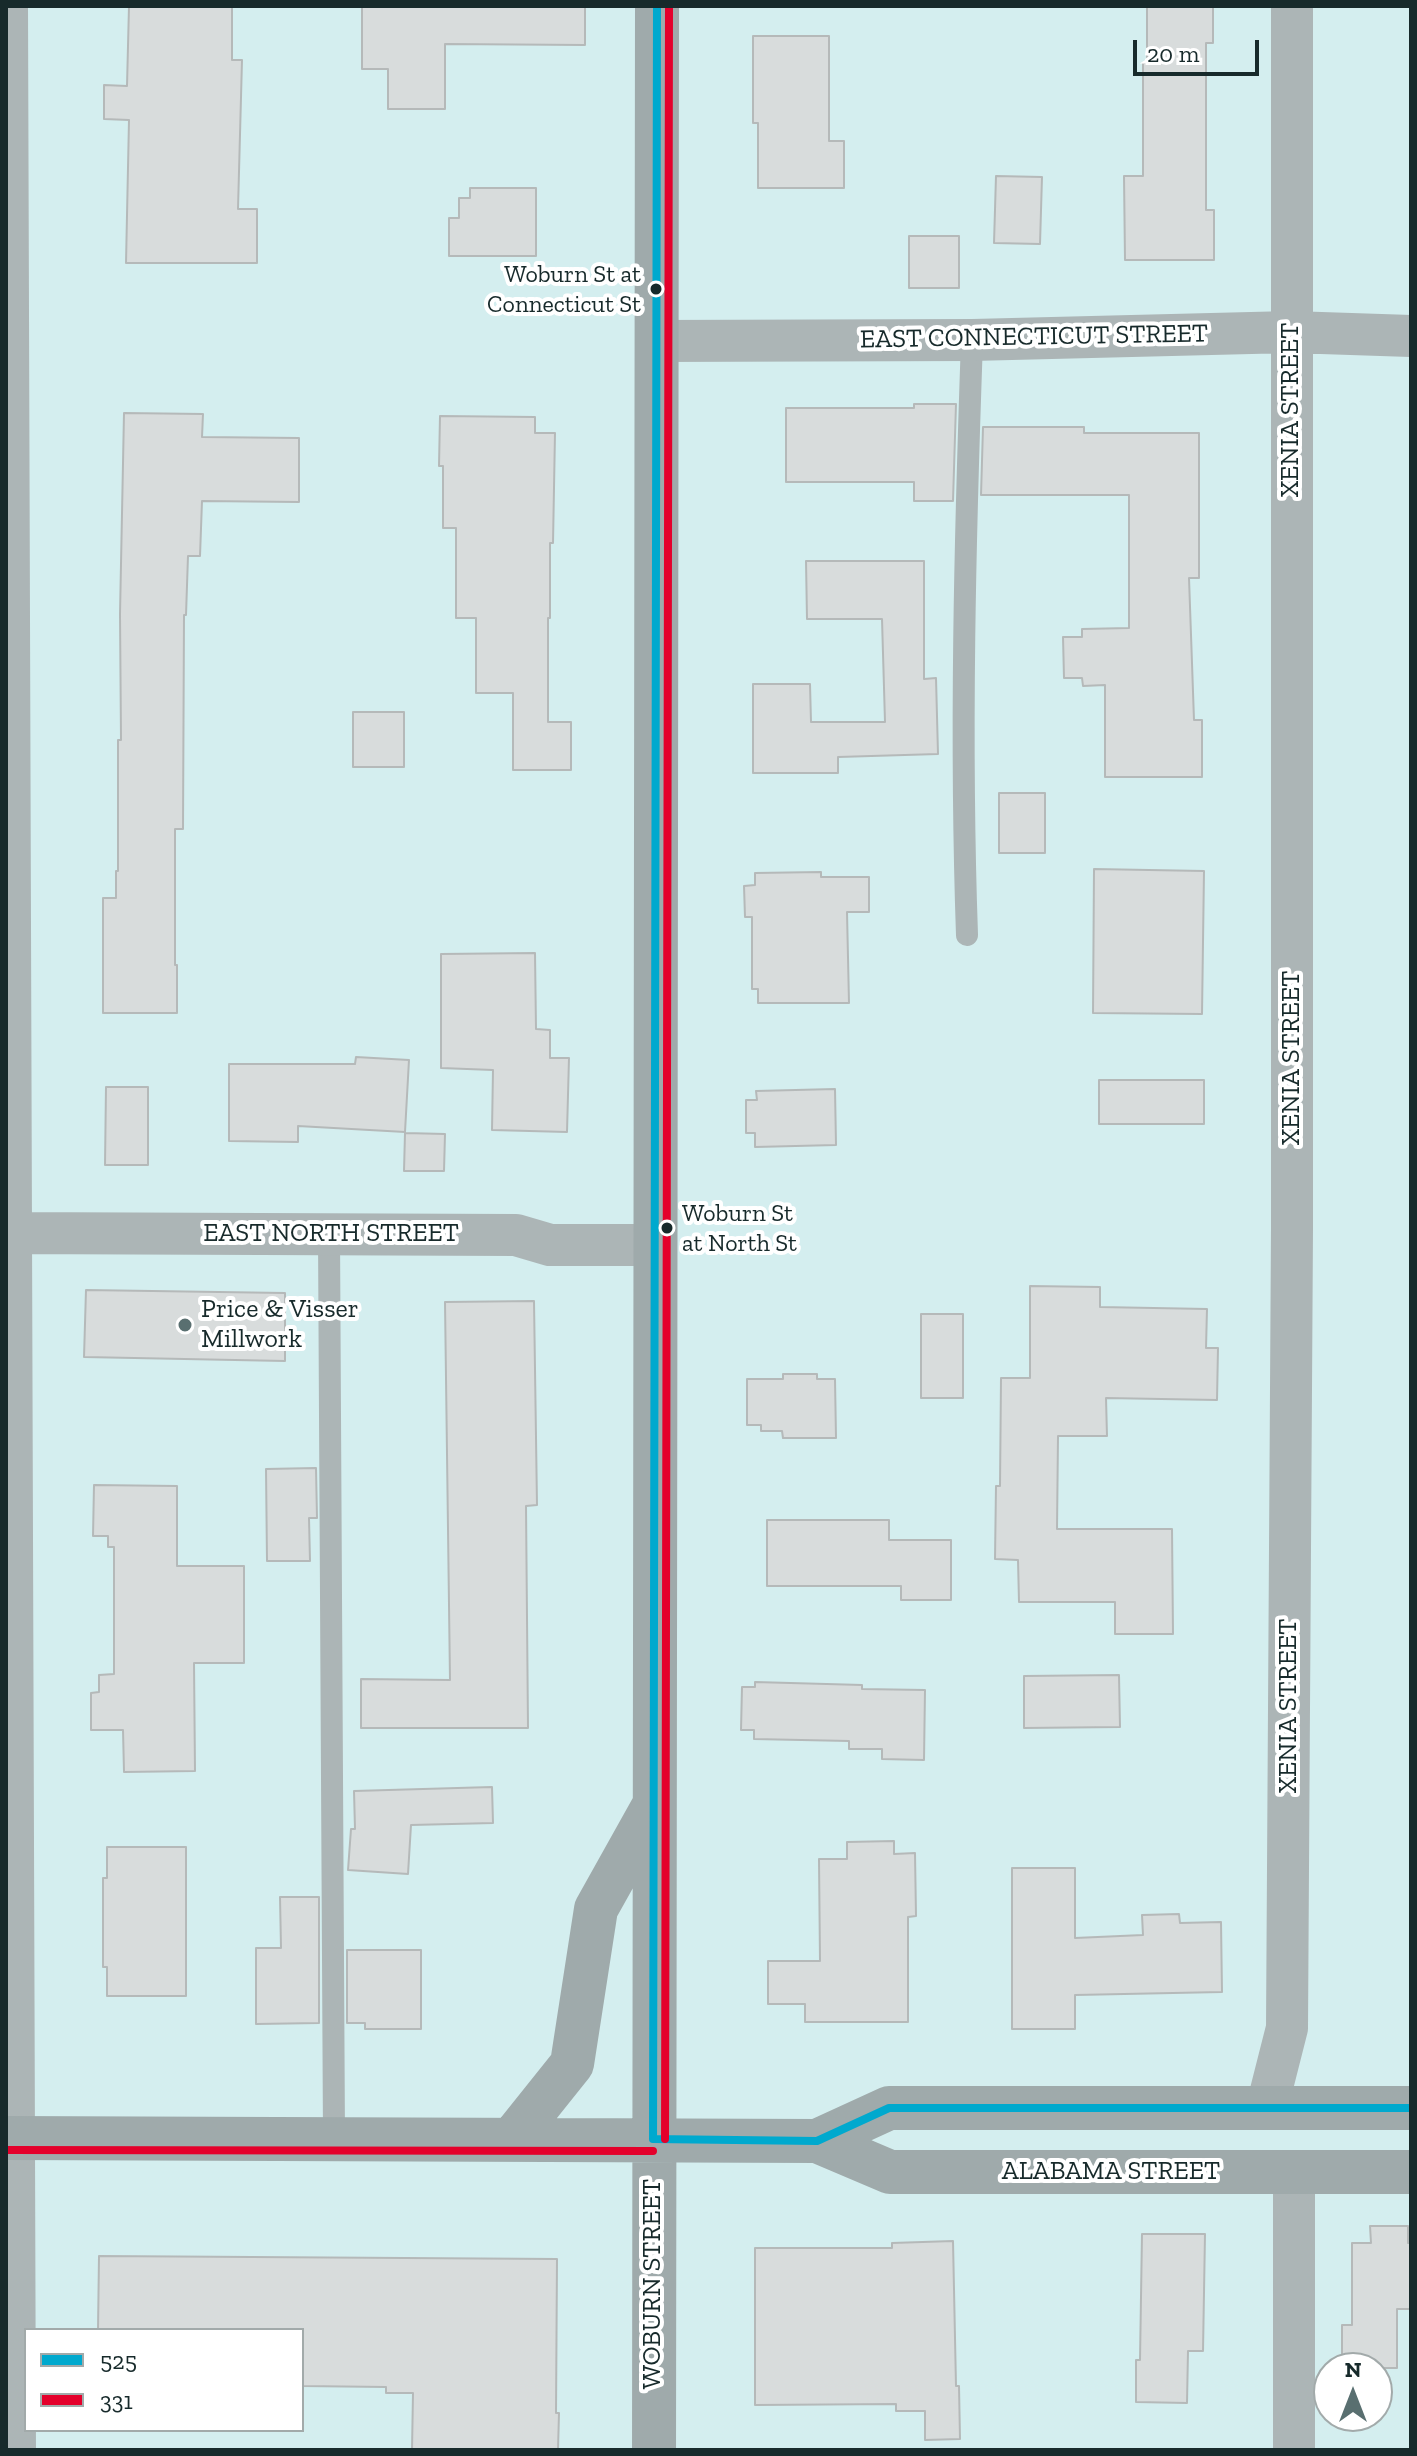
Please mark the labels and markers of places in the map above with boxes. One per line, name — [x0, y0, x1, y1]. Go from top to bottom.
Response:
place label: Woburn St at Connecticut St — [487, 261, 641, 317]
marker: Woburn St at Connecticut St — [648, 281, 664, 297]
place label: Woburn St at North St — [682, 1200, 797, 1256]
marker: Woburn St at North St — [659, 1220, 675, 1236]
place label: Price & Visser Millwork — [201, 1294, 359, 1356]
marker: Price & Visser Millwork — [176, 1316, 194, 1334]

